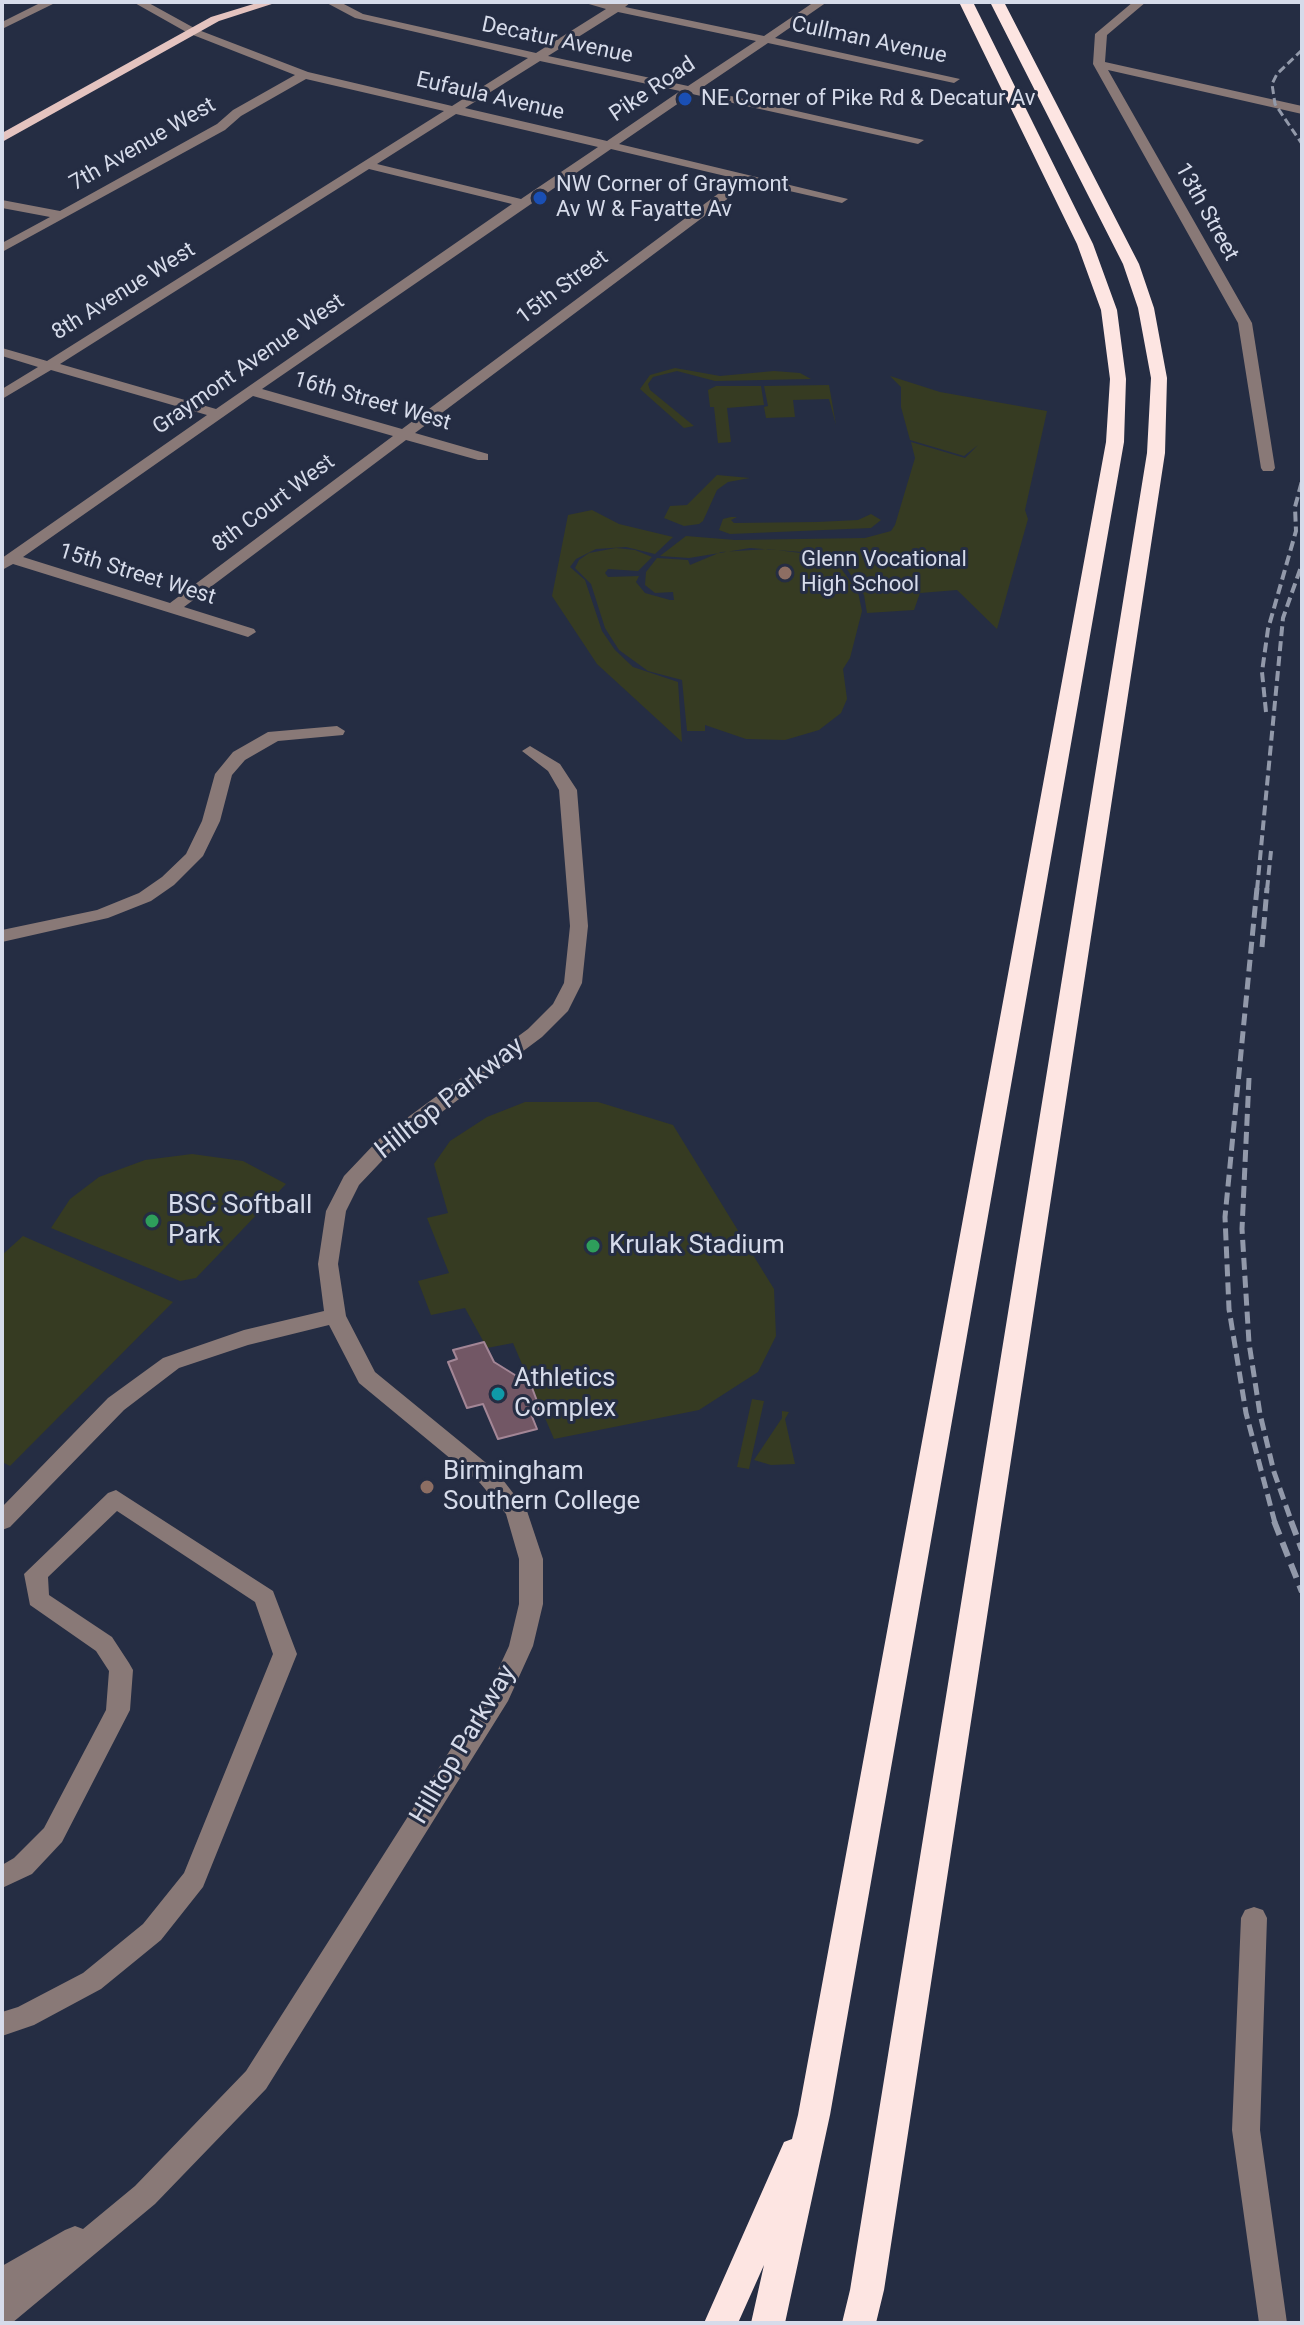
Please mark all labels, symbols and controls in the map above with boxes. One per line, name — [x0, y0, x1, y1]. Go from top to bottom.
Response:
street label: Decatur Avenue — [479, 12, 635, 70]
street label: Cullman Avenue — [789, 12, 949, 70]
street label: Pike Road — [605, 52, 701, 128]
street label: Eufaula Avenue — [414, 67, 566, 127]
place label: NE Corner of Pike Rd & Decatur Av — [701, 86, 1036, 112]
marker: NE Corner of Pike Rd & Decatur Av — [676, 90, 694, 108]
street label: 7th Avenue West — [65, 93, 221, 197]
street label: 13th Street — [1168, 159, 1244, 265]
place label: NW Corner of Graymont Av W & Fayatte Av — [556, 172, 789, 224]
marker: NW Corner of Graymont Av W & Fayatte Av — [531, 189, 549, 207]
street label: 8th Avenue West — [47, 237, 201, 347]
street label: 15th Street — [512, 245, 614, 331]
street label: Graymont Avenue West — [148, 289, 350, 441]
street label: 16th Street West — [290, 367, 454, 437]
street label: 8th Court West — [208, 449, 340, 559]
street label: 15th Street West — [55, 539, 219, 611]
place label: Glenn Vocational High School — [801, 547, 967, 598]
marker: Glenn Vocational High School — [776, 564, 794, 582]
street label: Hilltop Parkway — [370, 1031, 530, 1167]
place label: BSC Softball Park — [168, 1190, 312, 1252]
marker: BSC Softball Park — [143, 1212, 161, 1230]
place label: Krulak Stadium — [609, 1230, 785, 1262]
marker: Krulak Stadium — [584, 1237, 602, 1255]
place label: Athletics Complex — [514, 1363, 616, 1424]
marker: Athletics Complex — [489, 1385, 507, 1403]
place label: Birmingham Southern College — [443, 1456, 640, 1518]
marker: Birmingham Southern College — [418, 1478, 436, 1496]
street label: Hilltop Parkway — [404, 1660, 524, 1830]

